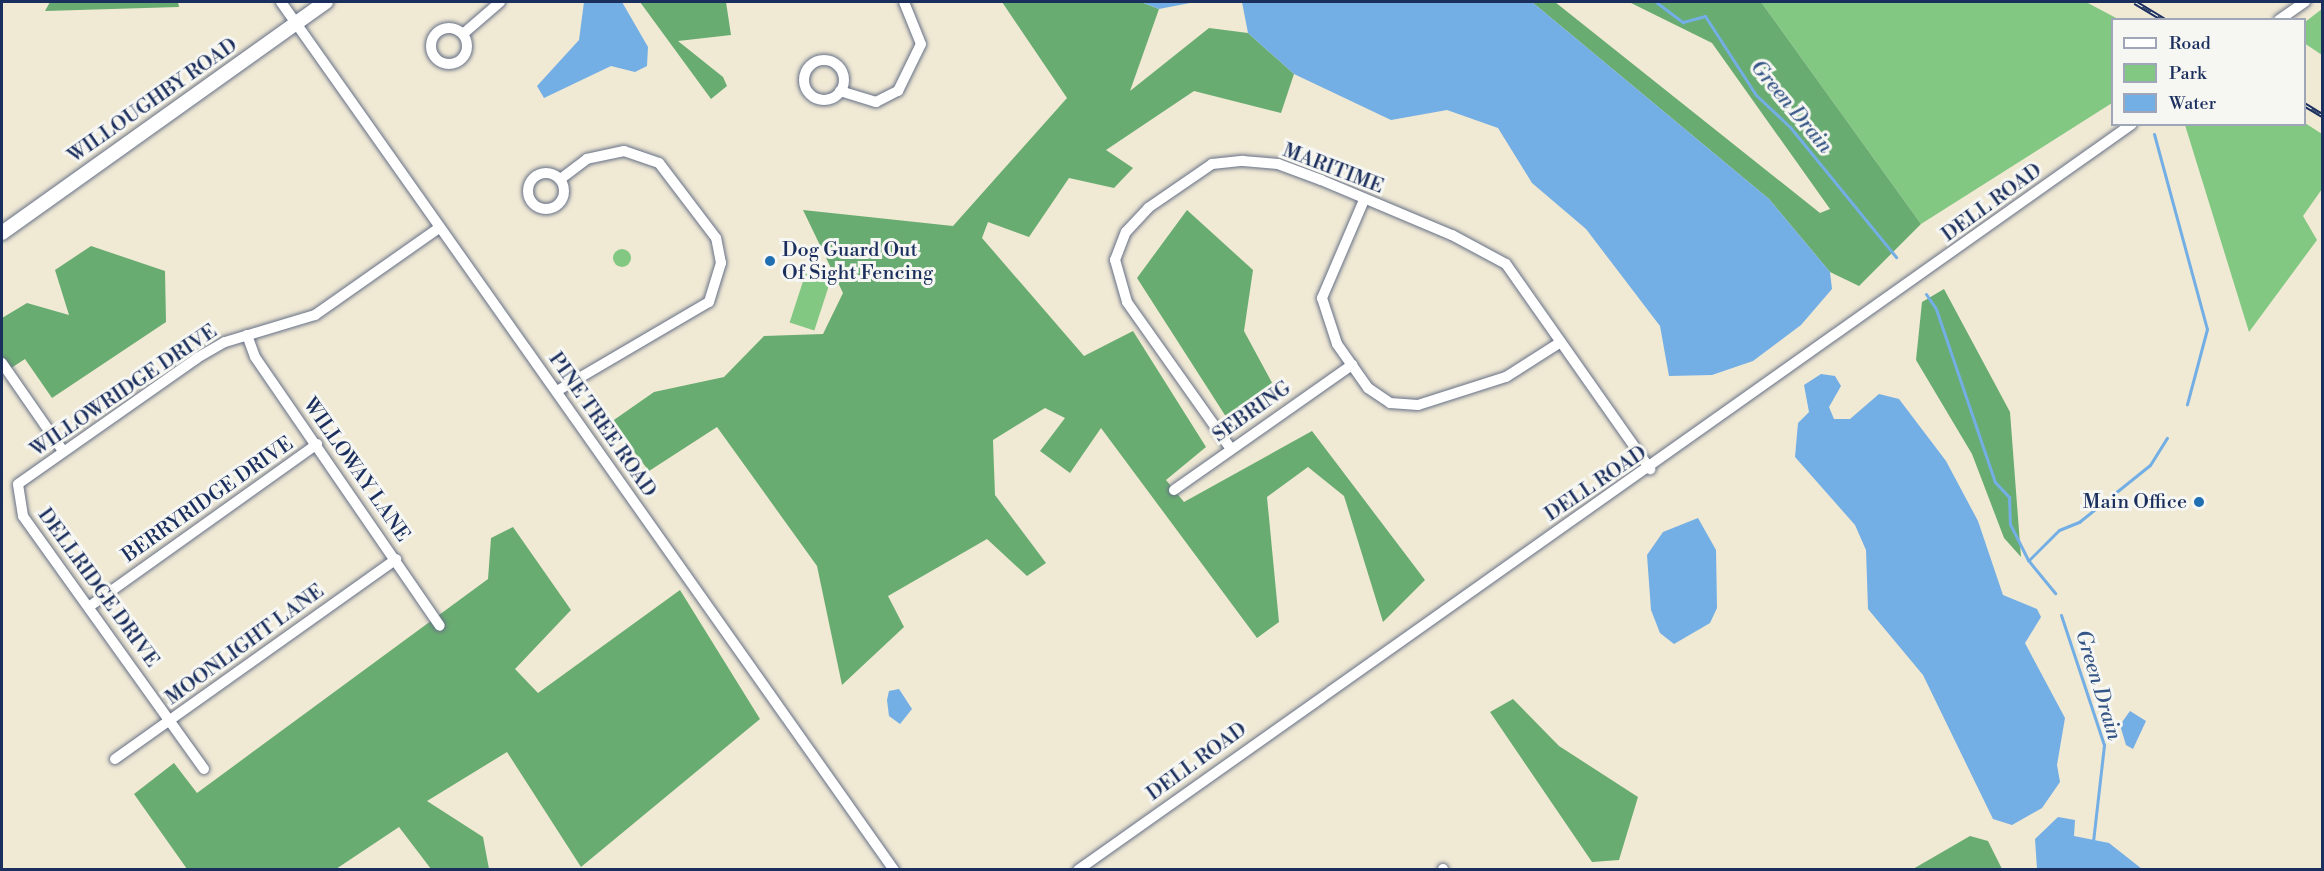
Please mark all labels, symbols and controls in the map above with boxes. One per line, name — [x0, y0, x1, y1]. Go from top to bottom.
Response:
legend — [2111, 18, 2306, 126]
text: Road — [2169, 32, 2211, 55]
street label: WILLOUGHBY ROAD — [64, 34, 242, 168]
water label: Green Drain — [1745, 55, 1837, 159]
text: Park — [2169, 62, 2206, 85]
text: Water — [2169, 92, 2216, 115]
street label: MARITIME — [1279, 139, 1387, 199]
street label: DELL ROAD — [1937, 159, 2047, 247]
place label: Dog Guard Out Of Sight Fencing — [782, 238, 933, 285]
marker: Dog Guard Out Of Sight Fencing — [763, 254, 777, 268]
street label: WILLOWRIDGE DRIVE — [26, 320, 222, 462]
street label: PINE TREE ROAD — [543, 348, 661, 502]
street label: SEBRING — [1208, 376, 1296, 448]
street label: WILLOWAY LANE — [297, 394, 415, 546]
street label: BERRYRIDGE DRIVE — [118, 432, 298, 568]
street label: DELL ROAD — [1541, 441, 1651, 527]
place label: Main Office — [2083, 490, 2187, 514]
marker: Main Office — [2192, 495, 2206, 509]
street label: DELLRIDGE DRIVE — [32, 504, 164, 672]
street label: MOONLIGHT LANE — [161, 580, 329, 710]
water label: Green Drain — [2069, 627, 2127, 743]
street label: DELL ROAD — [1142, 718, 1252, 806]

